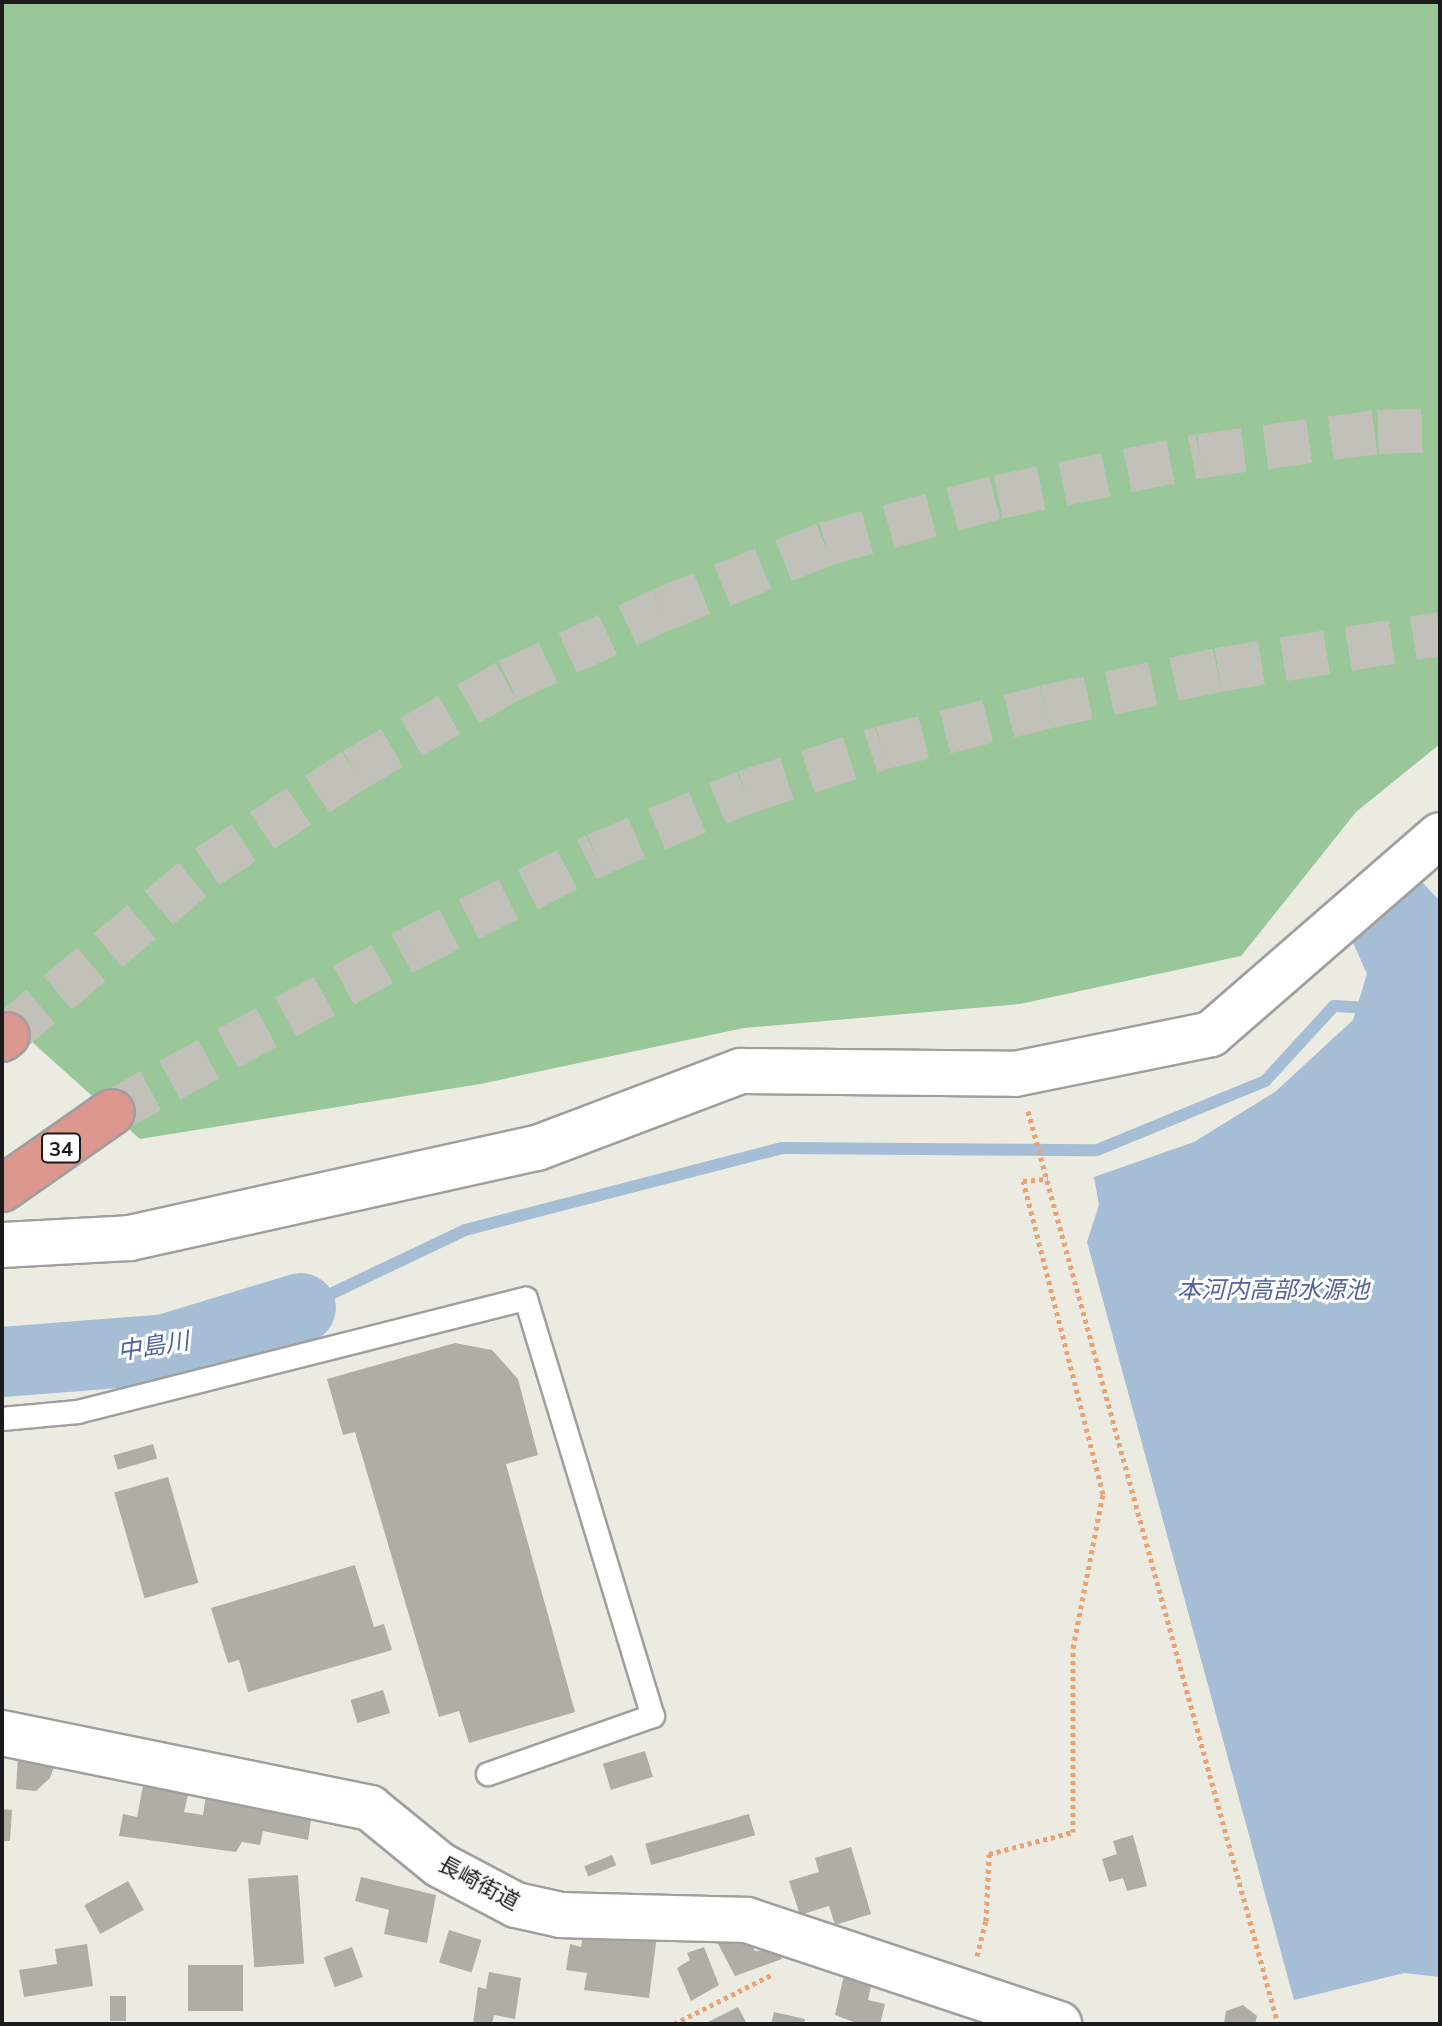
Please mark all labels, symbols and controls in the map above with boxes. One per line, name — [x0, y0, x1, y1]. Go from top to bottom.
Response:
road number: 34 — [41, 1132, 81, 1164]
water label: 本河内高部水源池 — [1177, 1276, 1369, 1304]
water label: 中島川 — [115, 1326, 191, 1366]
street label: 長崎街道 — [434, 1851, 524, 1915]

